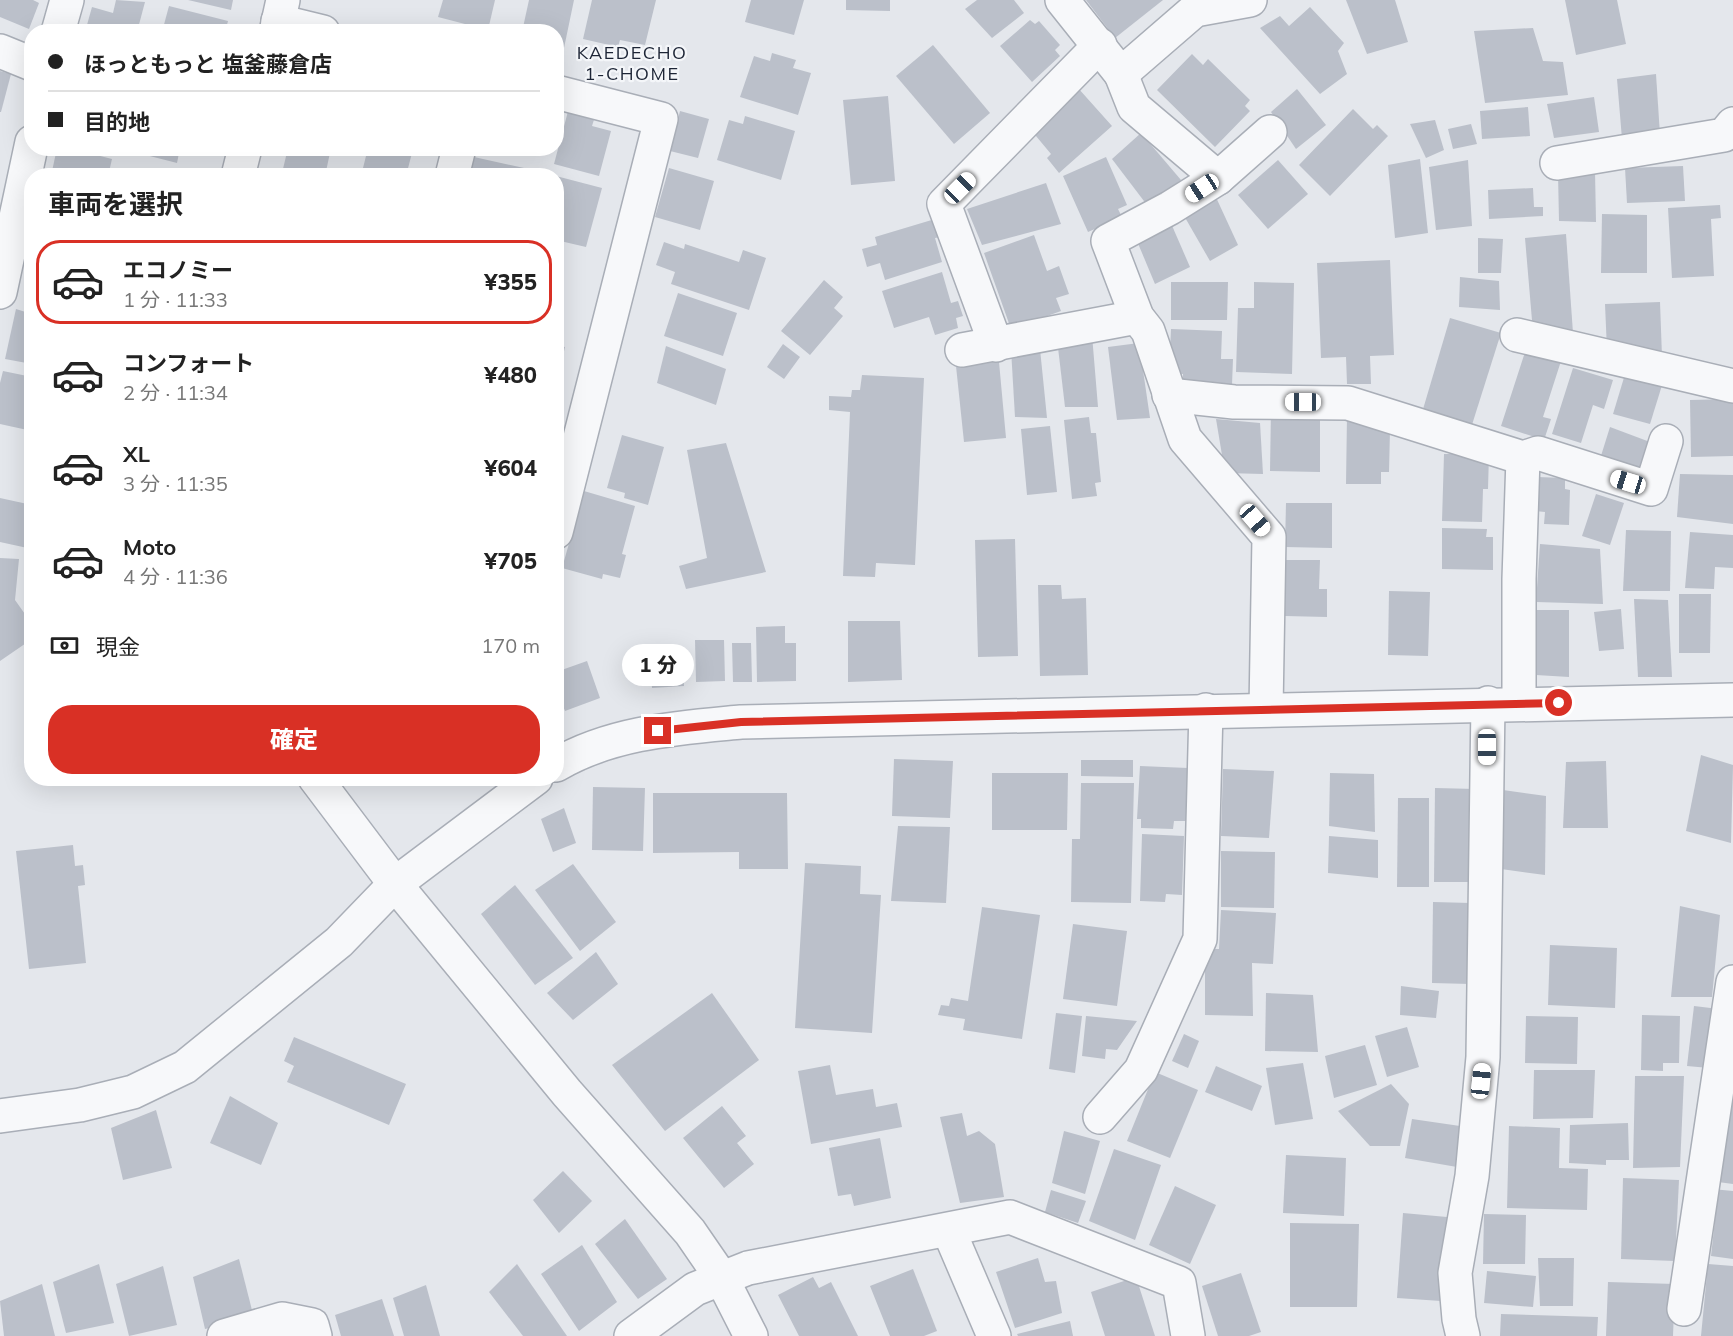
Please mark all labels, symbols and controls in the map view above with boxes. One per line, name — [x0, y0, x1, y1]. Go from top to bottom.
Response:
district label: KAEDECHO 1-CHOME — [577, 41, 687, 85]
text: ほっともっと 塩釜藤倉店 — [84, 50, 332, 78]
text: 目的地 — [84, 108, 150, 136]
car — [941, 169, 979, 207]
car — [1182, 171, 1222, 205]
text: 車両を選択 — [48, 187, 183, 221]
icon: car — [51, 255, 105, 309]
text: エコノミー — [123, 256, 233, 284]
text: ¥355 — [484, 268, 537, 296]
text: 1 分 · 11:33 — [123, 287, 228, 312]
icon: car — [51, 348, 105, 402]
text: コンフォート — [123, 349, 254, 377]
text: ¥480 — [484, 361, 537, 389]
text: 2 分 · 11:34 — [123, 380, 228, 405]
car — [1285, 393, 1321, 411]
text: XL — [123, 440, 150, 468]
icon: car — [51, 441, 105, 495]
text: ¥604 — [484, 454, 537, 482]
car — [1608, 468, 1648, 496]
text: 3 分 · 11:35 — [123, 471, 228, 496]
car — [1236, 501, 1274, 539]
text: Moto — [123, 533, 176, 561]
icon: car — [51, 534, 105, 588]
text: ¥705 — [484, 547, 537, 575]
text: 4 分 · 11:36 — [123, 564, 228, 589]
icon: cash — [48, 629, 81, 662]
text: 現金 — [96, 633, 140, 661]
text: 170 m — [481, 633, 540, 658]
callout: 1 分 — [622, 644, 694, 686]
text: 1 分 — [639, 652, 677, 677]
route start — [1545, 689, 1572, 716]
button: 確定 — [48, 705, 540, 774]
route end — [644, 717, 671, 744]
car — [1478, 729, 1496, 765]
car — [1470, 1062, 1492, 1100]

